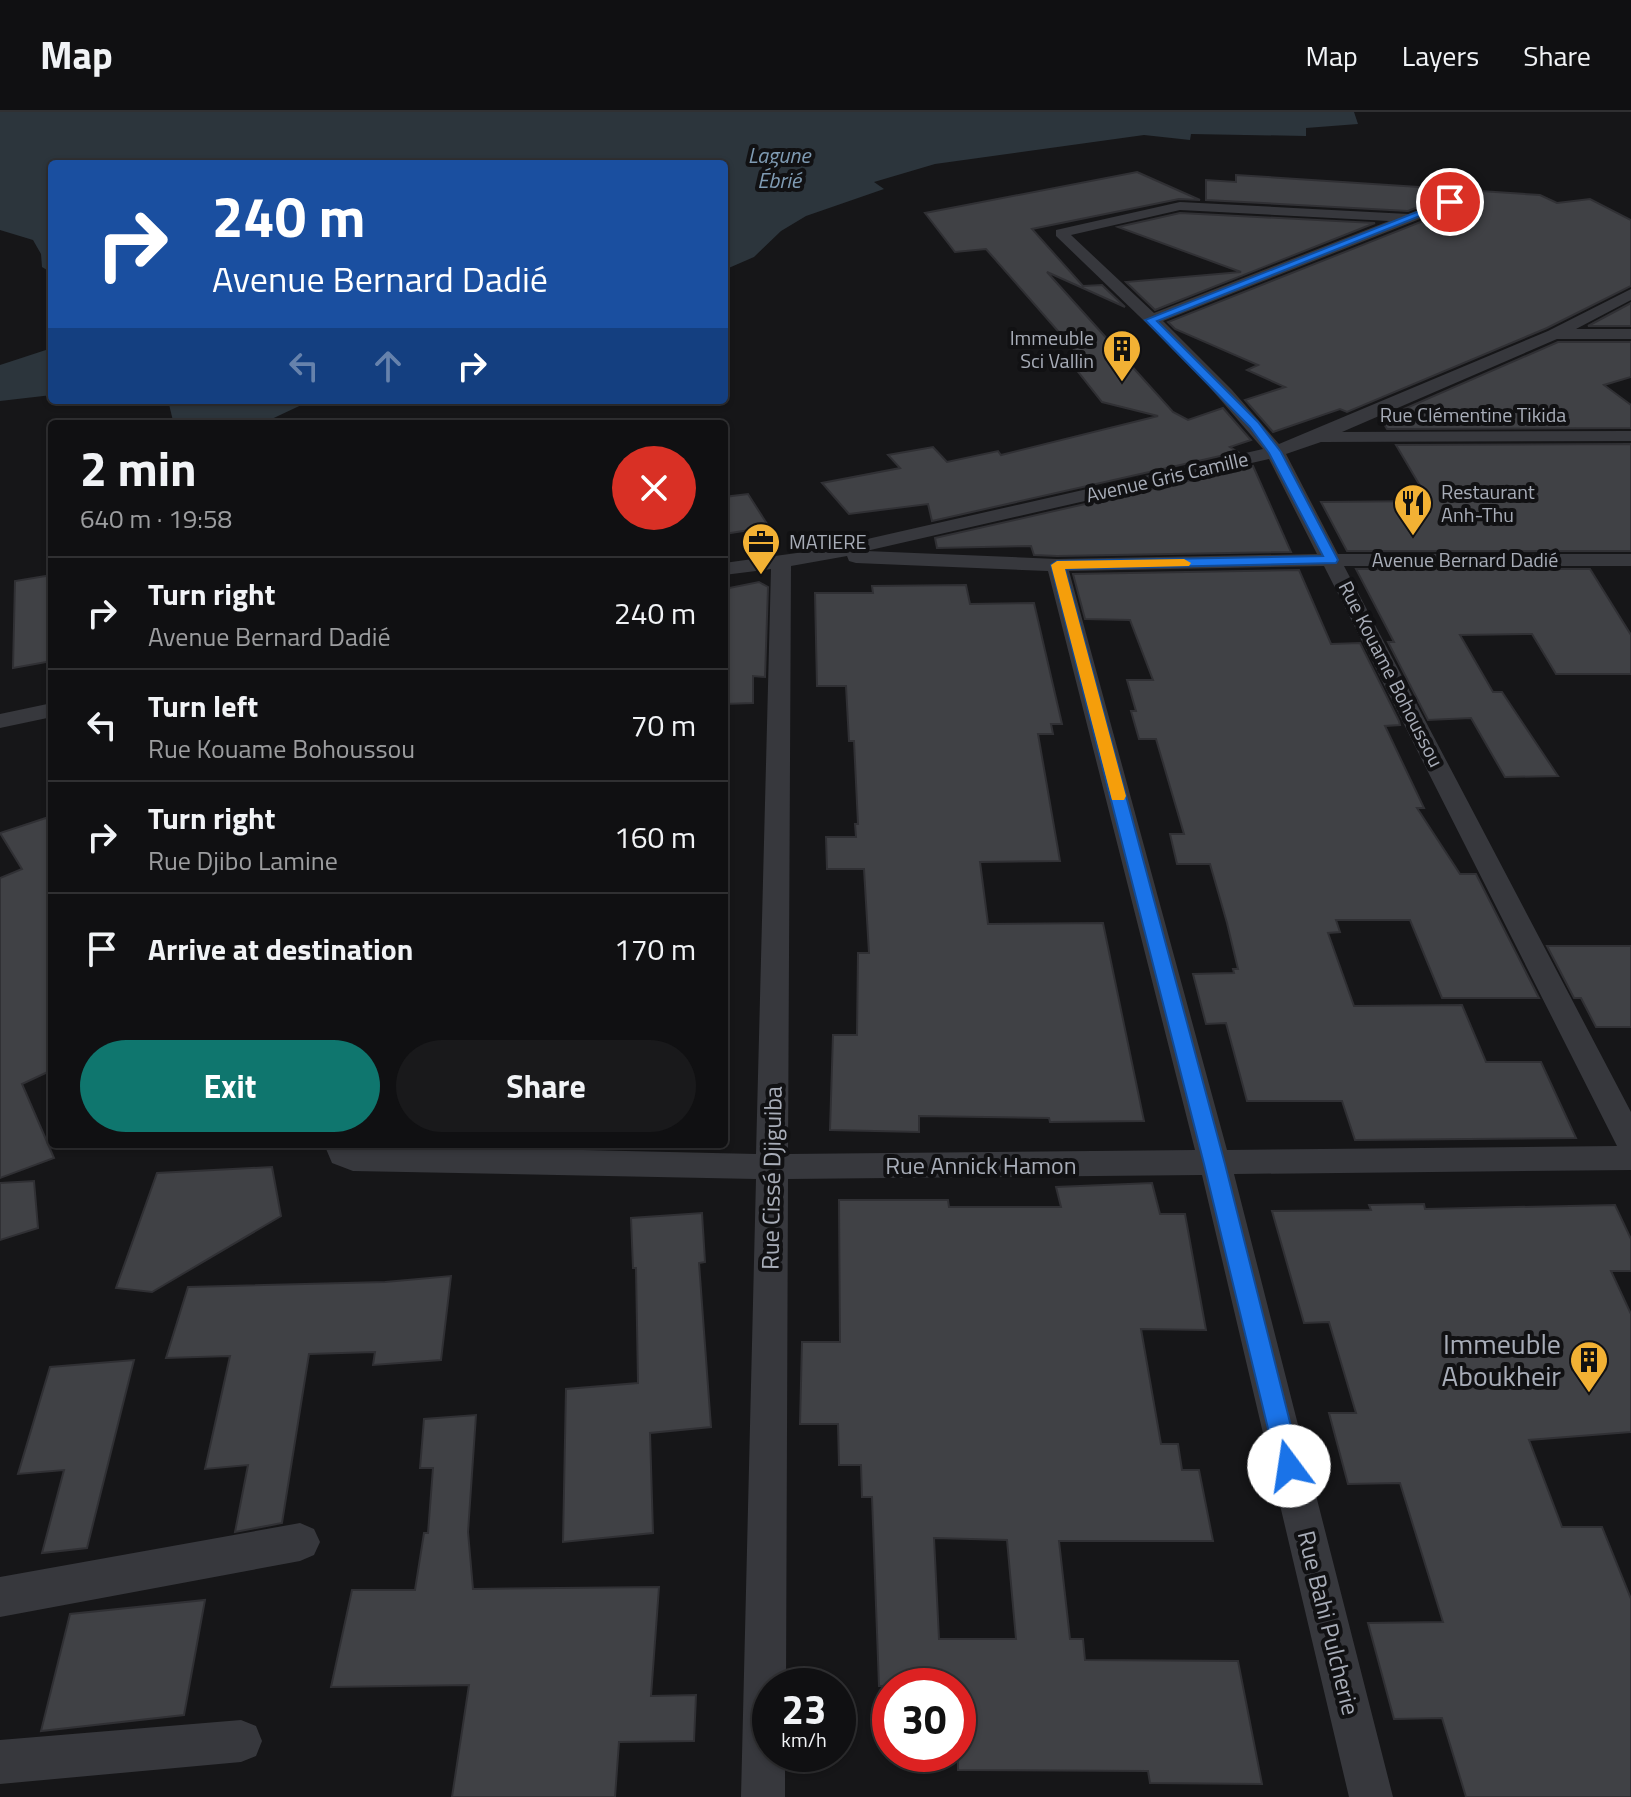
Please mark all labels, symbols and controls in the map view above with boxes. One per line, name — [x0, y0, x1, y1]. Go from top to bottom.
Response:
text: Map — [40, 26, 113, 84]
text: Map — [1305, 34, 1358, 77]
text: Layers — [1402, 34, 1479, 77]
text: Share — [1523, 34, 1591, 77]
water label: Lagune Ébrié — [748, 138, 812, 197]
pin — [1416, 168, 1484, 236]
text: 240 m — [212, 174, 365, 259]
icon: arrive — [1428, 180, 1472, 224]
icon: right — [80, 192, 184, 296]
text: Avenue Bernard Dadié — [212, 251, 548, 306]
place label: Immeuble Sci Vallin — [1010, 322, 1094, 376]
building icon: Immeuble Sci Vallin — [1101, 328, 1143, 383]
icon: left — [282, 344, 326, 388]
icon: ahead — [366, 344, 410, 388]
icon: right — [450, 344, 494, 388]
street label: Rue Clémentine Tikida — [1380, 399, 1566, 430]
text: 2 min — [80, 432, 197, 505]
street label: Avenue Gris Camille — [1083, 443, 1251, 510]
button: close — [612, 446, 696, 530]
place label: Restaurant Anh-Thu — [1441, 476, 1535, 530]
restaurant icon: Restaurant Anh-Thu — [1392, 482, 1434, 537]
text: 640 m · 19:58 — [80, 499, 232, 538]
office icon: MATIERE — [740, 521, 782, 576]
place label: MATIERE — [789, 526, 867, 557]
street label: Avenue Bernard Dadié — [1372, 544, 1558, 575]
text: Turn right — [148, 571, 276, 617]
street label: Rue Kouame Bohoussou — [1331, 575, 1452, 772]
text: 240 m — [614, 590, 696, 636]
icon: right — [80, 591, 124, 635]
text: Avenue Bernard Dadié — [148, 617, 391, 656]
text: Turn left — [148, 683, 258, 729]
text: 70 m — [631, 702, 696, 748]
icon: left — [80, 703, 124, 747]
text: Rue Kouame Bohoussou — [148, 729, 415, 768]
text: Turn right — [148, 795, 276, 841]
text: 160 m — [614, 814, 696, 860]
icon: right — [80, 815, 124, 859]
text: Rue Djibo Lamine — [148, 841, 338, 880]
text: Arrive at destination — [148, 926, 413, 972]
text: 170 m — [614, 926, 696, 972]
icon: arrive — [80, 927, 124, 971]
button: Exit — [80, 1040, 380, 1132]
button: Share — [396, 1040, 696, 1132]
street label: Rue Cissé Djiguiba — [751, 1086, 791, 1270]
street label: Rue Annick Hamon — [885, 1147, 1077, 1183]
place label: Immeuble Aboukheir — [1442, 1322, 1561, 1397]
building icon: Immeuble Aboukheir — [1568, 1339, 1610, 1394]
position arrow — [1247, 1424, 1331, 1508]
street label: Rue Bahi Pulcherie — [1289, 1527, 1369, 1719]
speed limit sign: 30 — [872, 1668, 976, 1772]
text: 23 — [782, 1679, 826, 1740]
text: km/h — [781, 1724, 827, 1755]

